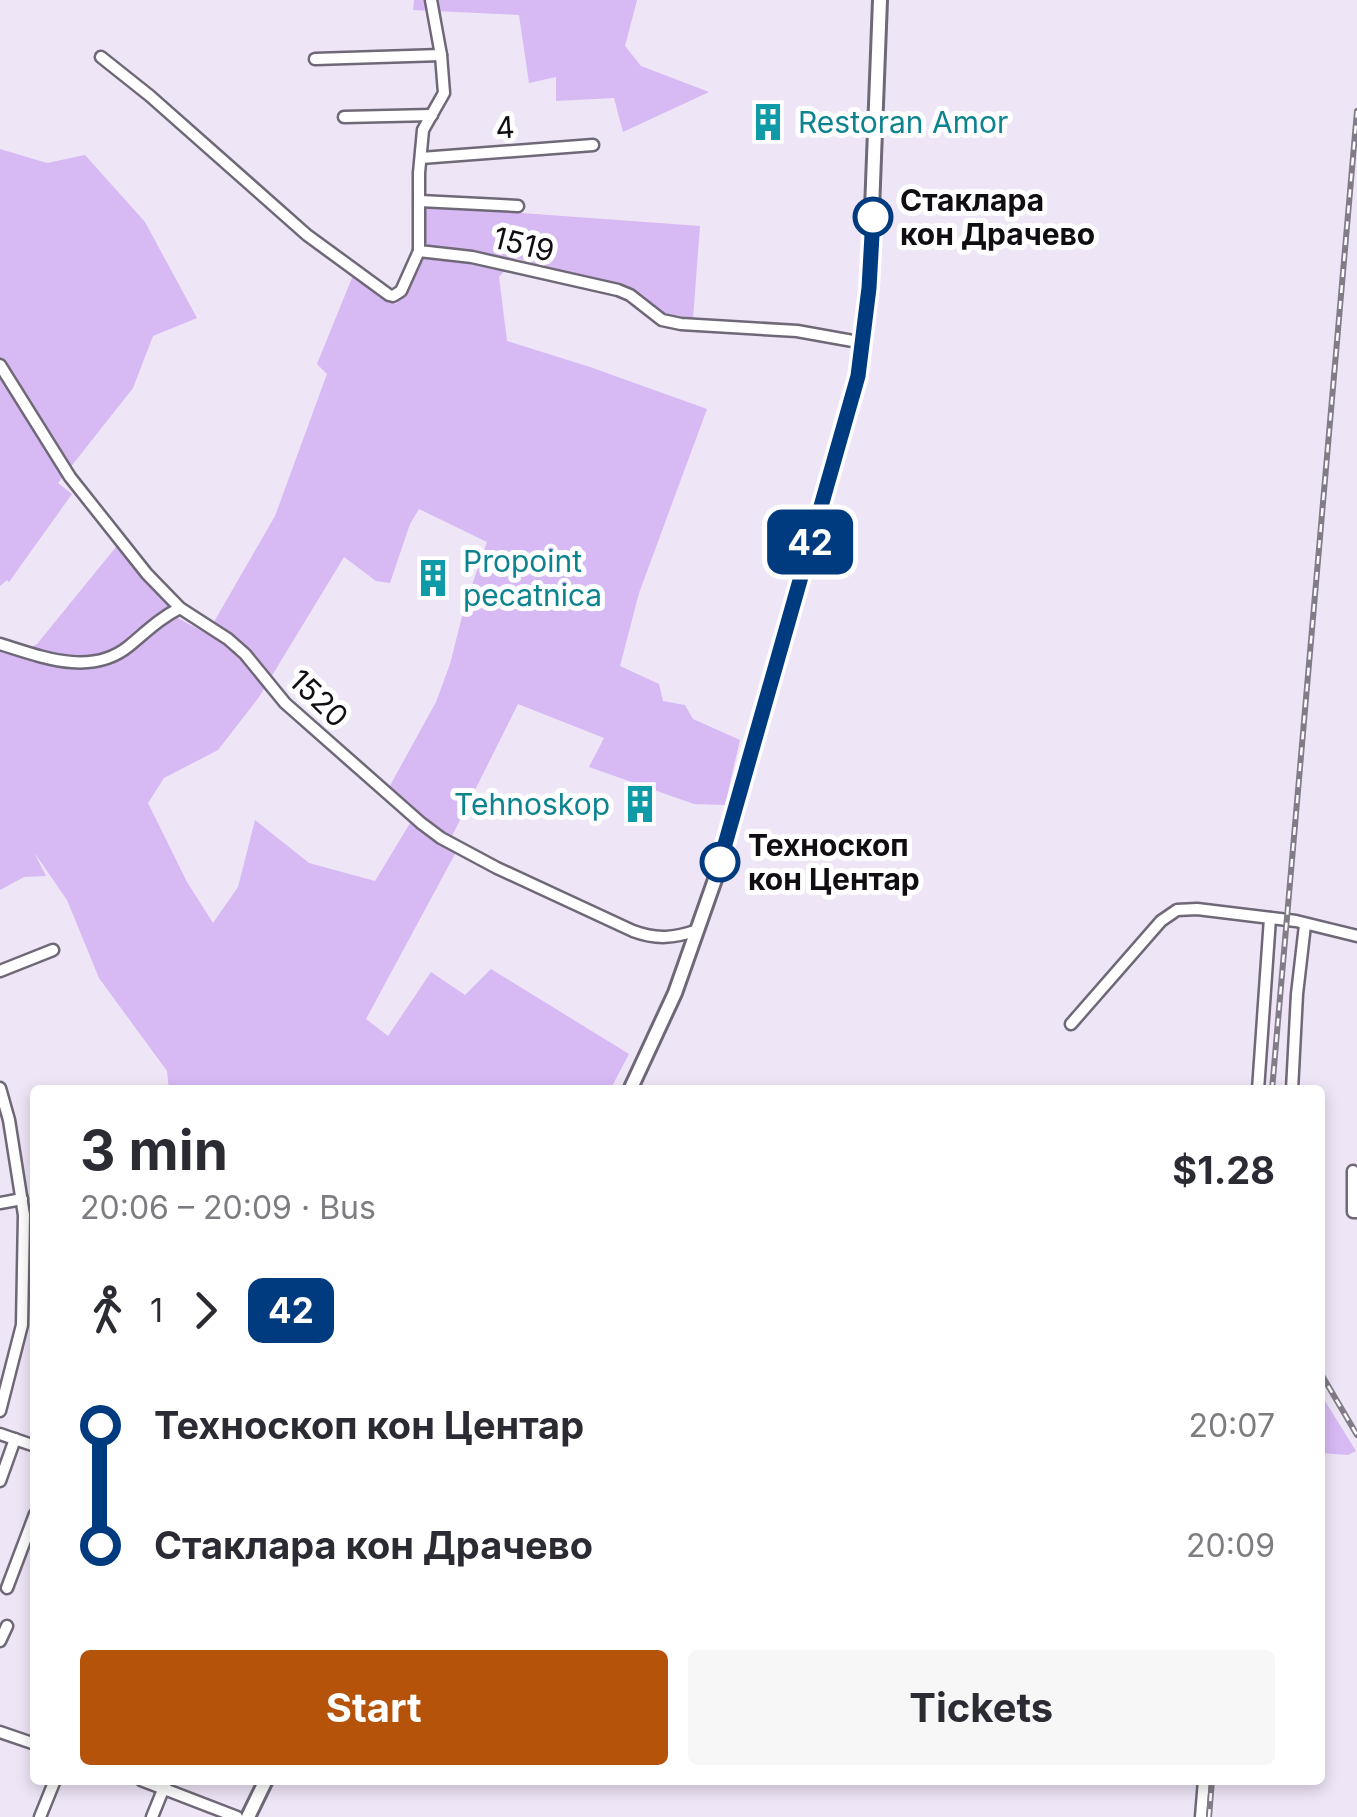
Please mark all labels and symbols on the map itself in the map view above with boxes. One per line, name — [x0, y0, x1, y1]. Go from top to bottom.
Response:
building icon: Restoran Amor — [747, 101, 789, 143]
place label: Restoran Amor — [798, 104, 1008, 140]
street label: 4 — [494, 108, 516, 146]
place label: Стаклара кон Драчево — [900, 182, 1095, 252]
marker: Стаклара кон Драчево — [854, 198, 892, 236]
street label: 1519 — [490, 219, 558, 269]
line badge: 42 — [765, 510, 855, 574]
place label: Propoint pecatnica — [463, 543, 602, 613]
building icon: Propoint pecatnica — [412, 557, 454, 599]
street label: 1520 — [282, 662, 356, 734]
building icon: Tehnoskop — [619, 783, 661, 825]
place label: Tehnoskop — [454, 786, 610, 822]
place label: Техноскоп кон Центар — [748, 827, 920, 897]
marker: Техноскоп кон Центар — [701, 843, 739, 881]

